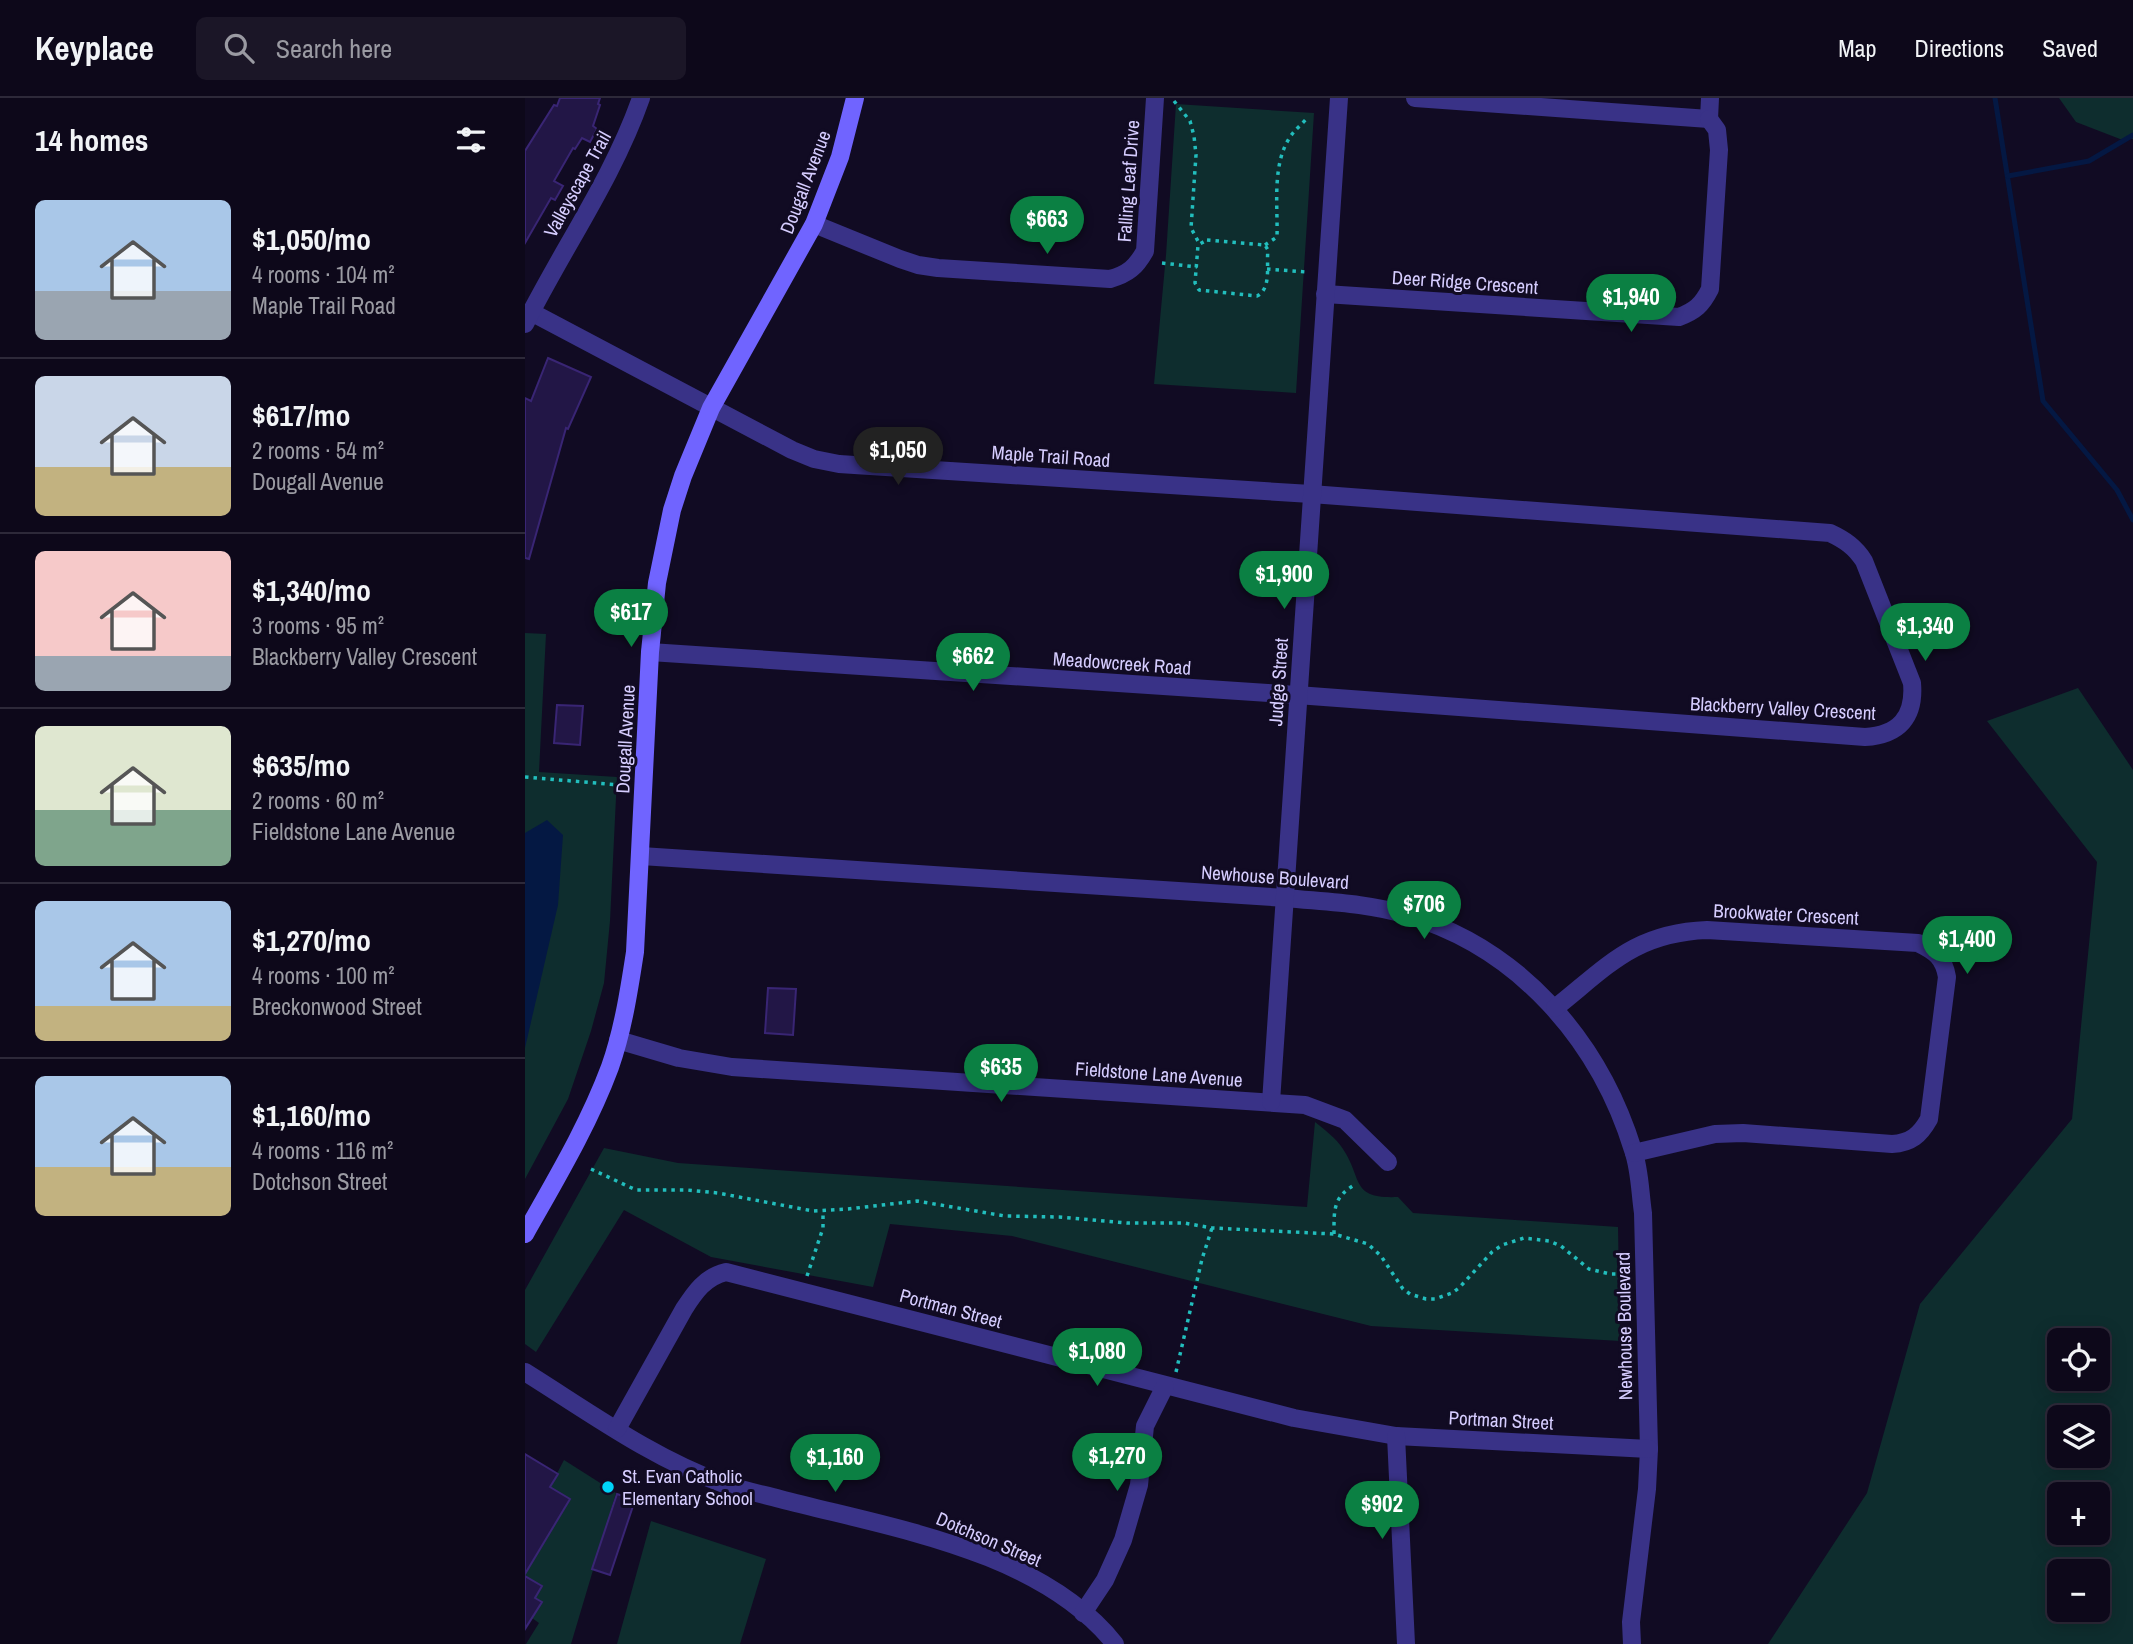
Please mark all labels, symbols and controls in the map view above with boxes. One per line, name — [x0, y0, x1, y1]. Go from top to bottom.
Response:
search box — [196, 17, 686, 80]
text: Keyplace — [35, 26, 154, 70]
icon: search — [220, 29, 258, 67]
text: Search here — [276, 31, 392, 66]
text: Map — [1838, 32, 1876, 64]
text: Directions — [1914, 32, 2004, 64]
text: Saved — [2042, 32, 2098, 64]
street label: Falling Leaf Drive — [1111, 119, 1145, 243]
text: 14 homes — [35, 120, 149, 160]
icon: filters — [452, 121, 490, 159]
street label: Valleyscape Trail — [537, 126, 617, 242]
street label: Dougall Avenue — [773, 127, 837, 237]
pin: $663 — [1006, 197, 1088, 256]
text: $663 — [1026, 203, 1068, 234]
text: $1,050/mo — [252, 219, 371, 259]
icon: home — [91, 228, 175, 312]
text: 4 rooms · 104 m² — [252, 259, 395, 290]
street label: Deer Ridge Crescent — [1391, 264, 1540, 300]
pin: $1,940 — [1574, 274, 1688, 334]
text: $1,940 — [1602, 281, 1660, 312]
text: Maple Trail Road — [252, 290, 396, 321]
text: $617/mo — [252, 395, 350, 435]
icon: home — [91, 404, 175, 488]
pin: $1,050 — [841, 428, 955, 487]
text: $1,050 — [869, 434, 927, 465]
text: 2 rooms · 54 m² — [252, 435, 384, 466]
street label: Maple Trail Road — [991, 439, 1111, 473]
text: Dougall Avenue — [252, 466, 384, 497]
pin: $1,900 — [1227, 552, 1341, 611]
text: $1,900 — [1255, 558, 1313, 589]
text: $1,340/mo — [252, 570, 371, 610]
icon: home — [91, 579, 175, 663]
pin: $617 — [590, 589, 672, 649]
text: $617 — [610, 596, 652, 627]
pin: $1,340 — [1868, 603, 1982, 663]
text: 3 rooms · 95 m² — [252, 610, 384, 641]
text: $1,340 — [1896, 610, 1954, 641]
pin: $662 — [932, 634, 1014, 693]
street label: Judge Street — [1262, 636, 1294, 727]
text: $662 — [952, 640, 994, 671]
text: Blackberry Valley Crescent — [252, 641, 477, 672]
street label: Meadowcreek Road — [1052, 645, 1192, 681]
street label: Dougall Avenue — [609, 684, 641, 794]
street label: Blackberry Valley Crescent — [1690, 690, 1877, 726]
text: $635/mo — [252, 745, 350, 785]
icon: home — [91, 754, 175, 838]
text: 2 rooms · 60 m² — [252, 785, 384, 816]
text: Fieldstone Lane Avenue — [252, 816, 455, 847]
street label: Newhouse Boulevard — [1200, 859, 1350, 895]
pin: $706 — [1383, 882, 1465, 941]
text: $706 — [1403, 888, 1445, 919]
street label: Brookwater Crescent — [1713, 897, 1860, 931]
pin: $1,400 — [1910, 916, 2024, 976]
text: $1,270/mo — [252, 920, 371, 960]
text: $1,400 — [1938, 923, 1996, 954]
icon: home — [91, 929, 175, 1013]
text: 4 rooms · 100 m² — [252, 960, 395, 991]
text: Breckonwood Street — [252, 991, 422, 1022]
pin: $635 — [960, 1044, 1042, 1104]
text: $635 — [980, 1051, 1022, 1082]
street label: Fieldstone Lane Avenue — [1074, 1055, 1244, 1093]
text: $1,160/mo — [252, 1095, 371, 1135]
icon: home — [91, 1104, 175, 1188]
text: 4 rooms · 116 m² — [252, 1135, 393, 1166]
text: Dotchson Street — [252, 1166, 387, 1197]
street label: Newhouse Boulevard — [1610, 1252, 1638, 1400]
street label: Portman Street — [897, 1282, 1006, 1334]
pin: $1,080 — [1040, 1328, 1154, 1388]
map controls — [2047, 1328, 2110, 1622]
button: locate — [2047, 1328, 2110, 1391]
text: $1,080 — [1068, 1335, 1126, 1366]
street label: Portman Street — [1448, 1404, 1555, 1436]
button: layers — [2047, 1405, 2110, 1468]
pin: $1,160 — [778, 1434, 892, 1494]
pin: $1,270 — [1060, 1434, 1174, 1493]
text: $1,270 — [1088, 1440, 1146, 1471]
text: $1,160 — [806, 1441, 864, 1472]
place label: St. Evan Catholic Elementary School — [622, 1463, 753, 1511]
marker: St. Evan Catholic Elementary School — [600, 1479, 616, 1495]
pin: $902 — [1341, 1482, 1423, 1541]
button: + — [2047, 1482, 2110, 1545]
text: $902 — [1361, 1488, 1403, 1519]
street label: Dotchson Street — [932, 1505, 1046, 1573]
button: − — [2047, 1559, 2110, 1622]

